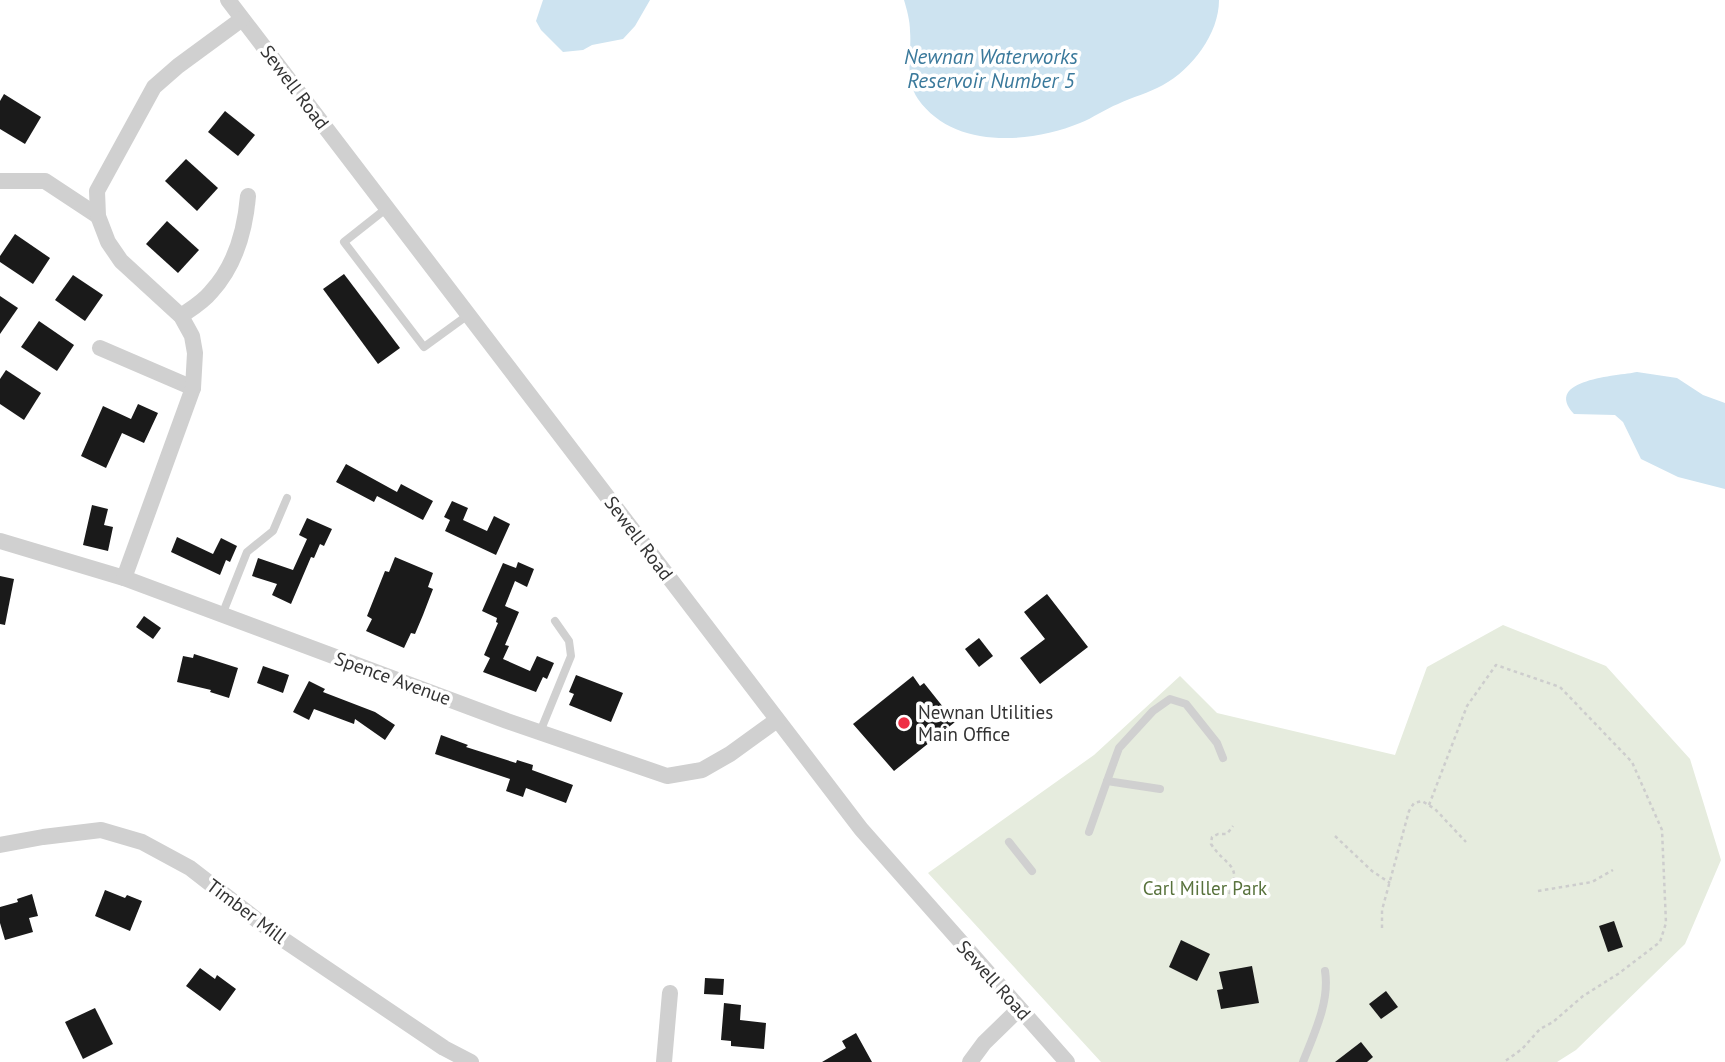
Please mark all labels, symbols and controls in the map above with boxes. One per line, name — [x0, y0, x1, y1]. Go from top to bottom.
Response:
street label: Sewell Road — [256, 40, 334, 134]
water label: Newnan Waterworks Reservoir Number 5 — [904, 43, 1079, 94]
street label: Sewell Road — [600, 491, 678, 585]
street label: Spence Avenue — [332, 646, 454, 710]
place label: Newnan Utilities Main Office — [918, 700, 1053, 746]
marker: Newnan Utilities Main Office — [896, 715, 912, 731]
street label: Timber Mill — [202, 873, 292, 949]
park label: Carl Miller Park — [1143, 876, 1267, 900]
street label: Sewell Road — [952, 935, 1036, 1025]

